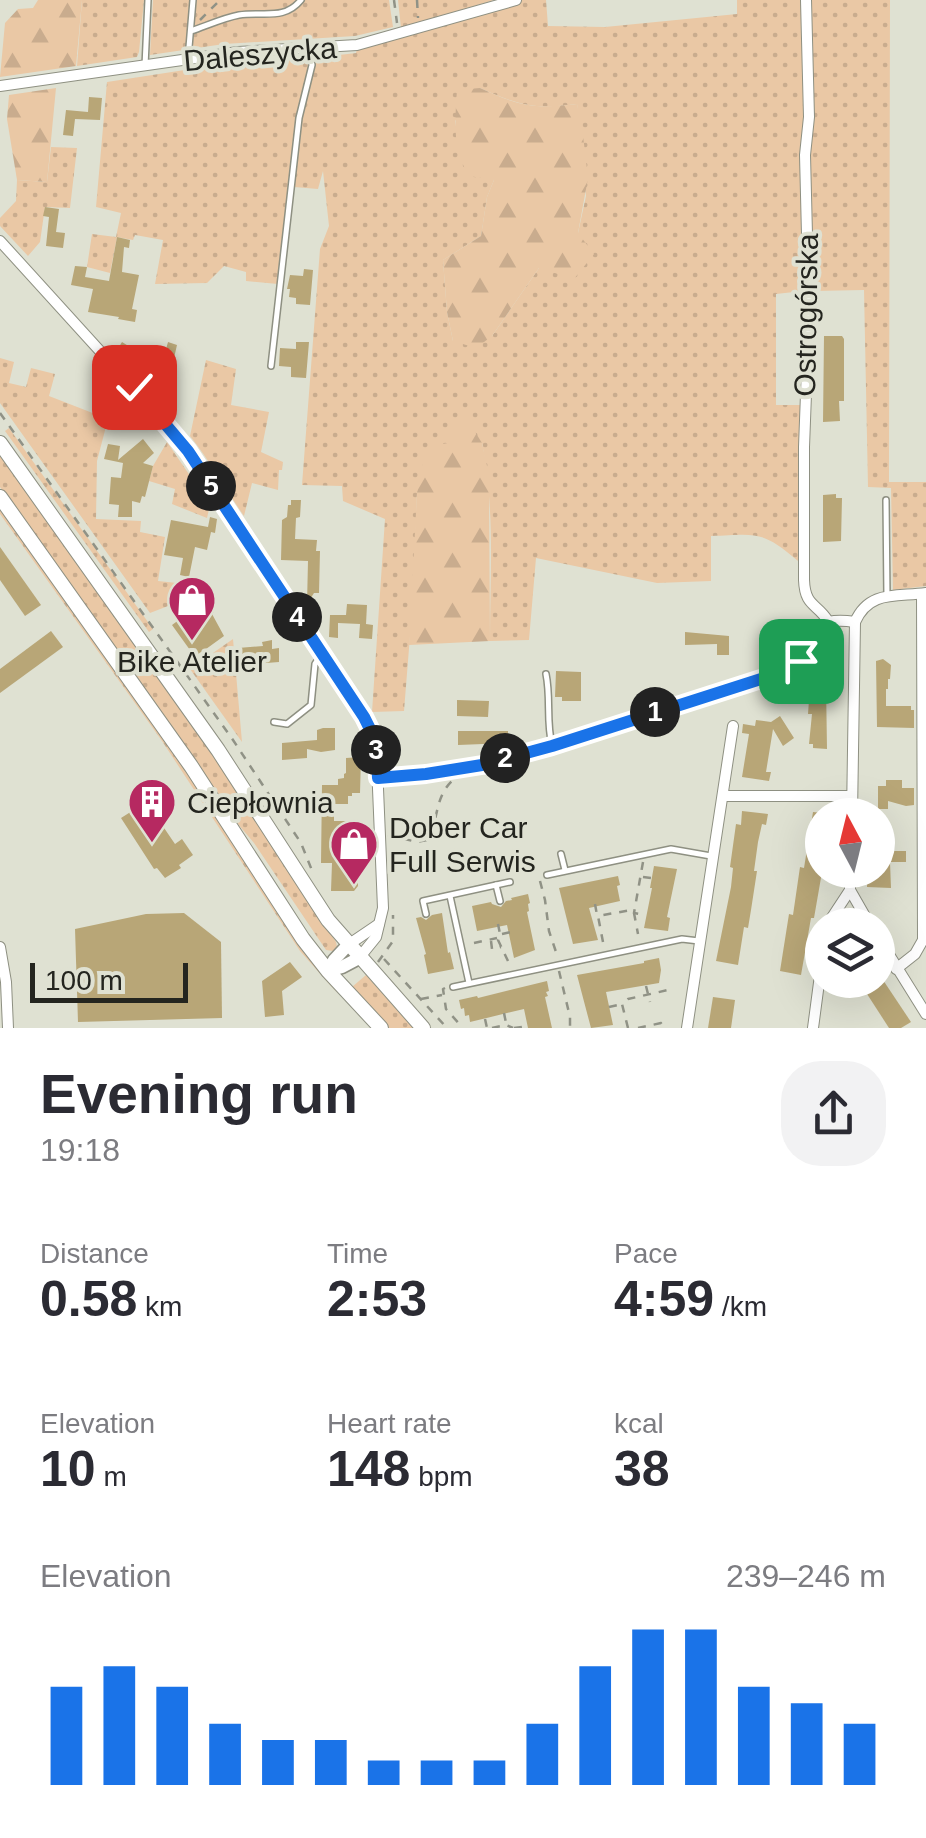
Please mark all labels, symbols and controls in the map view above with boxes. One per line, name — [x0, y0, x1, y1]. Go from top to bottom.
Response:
street label: Daleszycka — [182, 31, 338, 77]
street label: Ostrogórska — [788, 233, 824, 397]
pin — [92, 345, 177, 430]
icon: check — [107, 360, 162, 415]
pin: 5 — [186, 461, 236, 511]
text: 5 — [203, 470, 219, 501]
shop icon: Bike Atelier — [166, 574, 218, 642]
pin: 4 — [272, 592, 322, 642]
text: 4 — [289, 601, 305, 632]
pin — [759, 619, 844, 704]
icon: arrive — [774, 634, 829, 689]
place label: Bike Atelier — [117, 645, 267, 678]
pin: 1 — [630, 687, 680, 737]
text: 1 — [647, 696, 663, 727]
pin: 3 — [351, 725, 401, 775]
pin: 2 — [480, 733, 530, 783]
text: 3 — [368, 734, 384, 765]
text: 2 — [497, 742, 513, 773]
building icon: Ciepłownia — [126, 776, 178, 844]
place label: Ciepłownia — [187, 786, 334, 819]
north arrow — [805, 798, 895, 888]
map controls — [805, 798, 895, 998]
place label: Dober Car Full Serwis — [389, 811, 536, 878]
shop icon: Dober Car Full Serwis — [328, 818, 380, 886]
button: layers — [805, 908, 895, 998]
scale bar — [30, 958, 188, 1003]
text: 100 m — [45, 965, 123, 996]
button: share — [781, 1061, 886, 1166]
text: Evening run — [40, 1063, 358, 1125]
text: 19:18 — [40, 1132, 120, 1168]
text: Distance — [40, 1238, 149, 1269]
text: Time — [327, 1238, 388, 1269]
text: Pace — [614, 1238, 678, 1269]
text: 0.58 — [40, 1271, 137, 1327]
text: 2:53 — [327, 1271, 427, 1327]
text: 4:59 — [614, 1271, 714, 1327]
text: km — [137, 1291, 182, 1322]
text: /km — [714, 1291, 767, 1322]
text: Elevation — [40, 1408, 155, 1439]
text: Heart rate — [327, 1408, 452, 1439]
text: kcal — [614, 1408, 664, 1439]
text: 10 — [40, 1441, 96, 1497]
text: 148 — [327, 1441, 410, 1497]
text: 38 — [614, 1441, 670, 1497]
text: m — [96, 1461, 127, 1492]
text: bpm — [410, 1461, 473, 1492]
text: Elevation — [40, 1558, 172, 1594]
text: 239–246 m — [726, 1558, 886, 1594]

